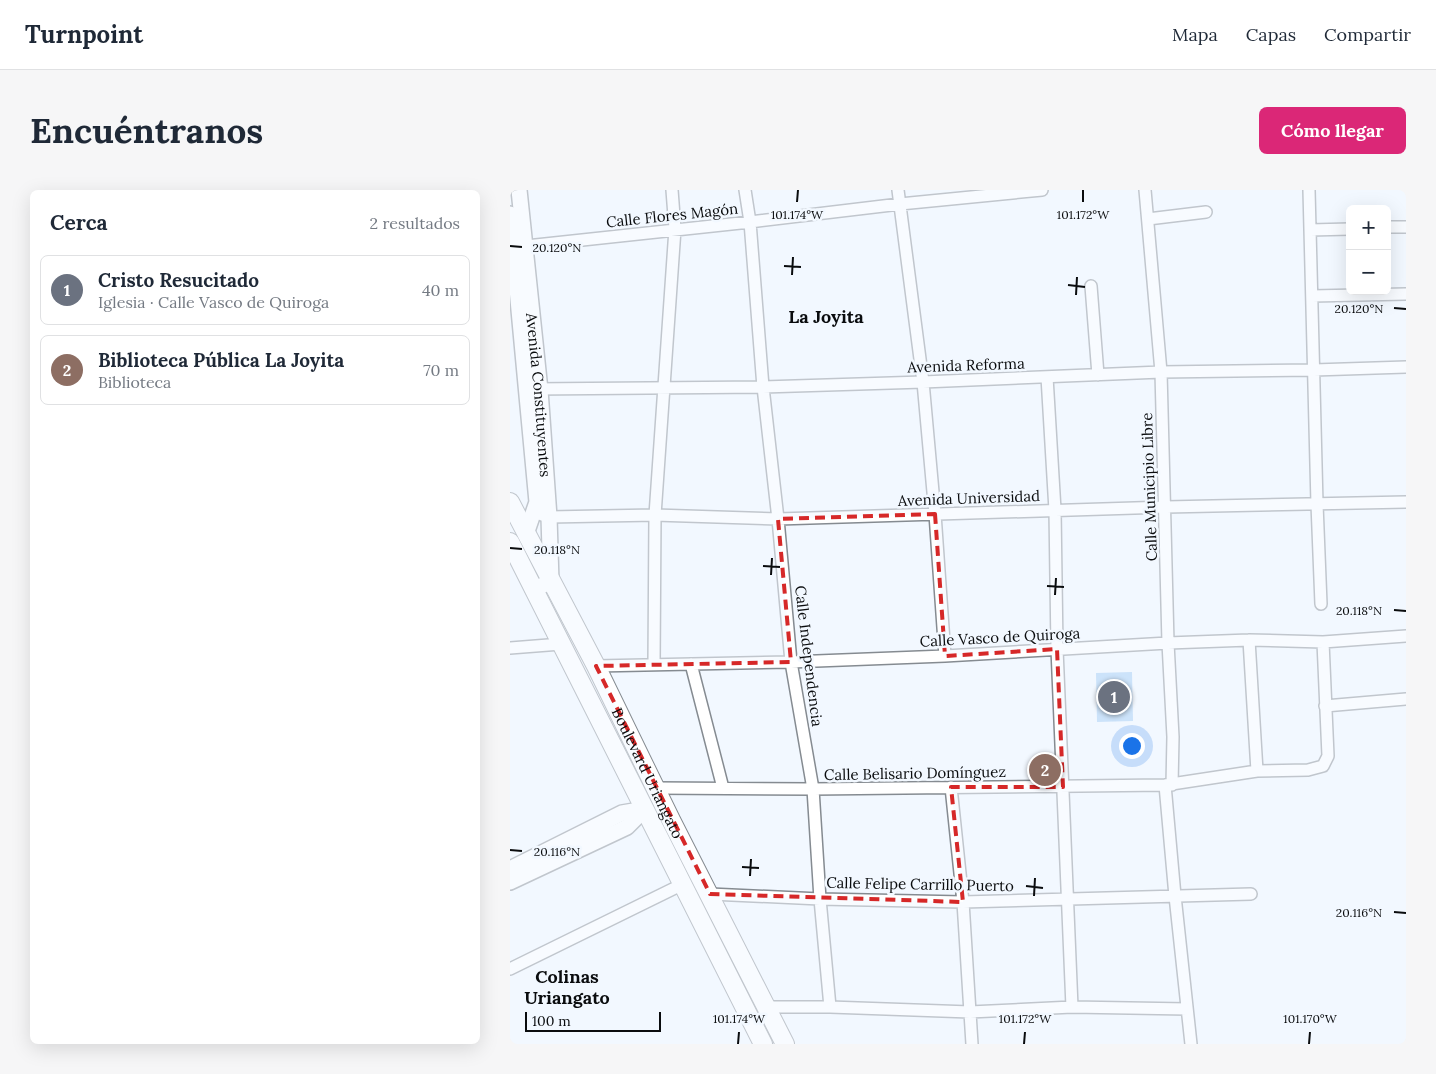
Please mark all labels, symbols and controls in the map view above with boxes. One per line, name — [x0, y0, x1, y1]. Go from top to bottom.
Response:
text: Turnpoint — [25, 19, 143, 50]
text: Mapa — [1172, 23, 1218, 46]
text: Capas — [1246, 23, 1296, 46]
text: Compartir — [1324, 23, 1411, 46]
button: Cómo llegar — [1259, 107, 1406, 154]
text: Encuéntranos — [30, 108, 263, 153]
street label: Calle Flores Magón — [605, 199, 739, 231]
map controls — [1346, 205, 1391, 295]
button: + — [1346, 205, 1391, 250]
text: 101.174°W — [771, 207, 824, 222]
text: 101.172°W — [1057, 207, 1110, 222]
text: Cerca — [50, 209, 108, 236]
text: 2 resultados — [370, 213, 460, 233]
text: 20.120°N — [533, 240, 581, 255]
button: − — [1346, 250, 1391, 295]
text: Cristo Resucitado — [98, 268, 259, 292]
text: 1 — [64, 280, 70, 300]
text: 40 m — [422, 280, 459, 300]
text: Iglesia · Calle Vasco de Quiroga — [98, 292, 329, 312]
text: 20.120°N — [1335, 301, 1383, 316]
district label: La Joyita — [788, 305, 864, 328]
street label: Avenida Constituyentes — [522, 311, 556, 478]
text: Biblioteca Pública La Joyita — [98, 348, 344, 372]
street label: Avenida Reforma — [906, 353, 1025, 377]
text: 2 — [63, 360, 71, 380]
text: 70 m — [423, 360, 459, 380]
text: Biblioteca — [98, 372, 171, 392]
street label: Calle Municipio Libre — [1137, 412, 1161, 562]
street label: Avenida Universidad — [897, 486, 1040, 510]
text: 20.118°N — [534, 542, 580, 557]
street label: Calle Independencia — [791, 584, 827, 728]
text: 20.118°N — [1336, 603, 1382, 618]
street label: Calle Vasco de Quiroga — [919, 623, 1081, 651]
pin: 1 — [1098, 678, 1130, 716]
street label: Boulevard Uriangato — [608, 704, 688, 842]
your location — [1119, 733, 1145, 759]
pin: 2 — [1029, 751, 1061, 789]
street label: Calle Belisario Domínguez — [824, 762, 1006, 784]
text: 20.116°N — [534, 844, 580, 859]
street label: Calle Felipe Carrillo Puerto — [826, 873, 1014, 895]
text: 20.116°N — [1336, 905, 1382, 920]
district label: Colinas Uriangato — [524, 965, 610, 1009]
scale bar — [525, 1009, 661, 1032]
text: 101.174°W — [713, 1011, 766, 1026]
text: 101.172°W — [999, 1011, 1052, 1026]
text: 101.170°W — [1283, 1011, 1338, 1026]
text: 100 m — [532, 1012, 571, 1030]

